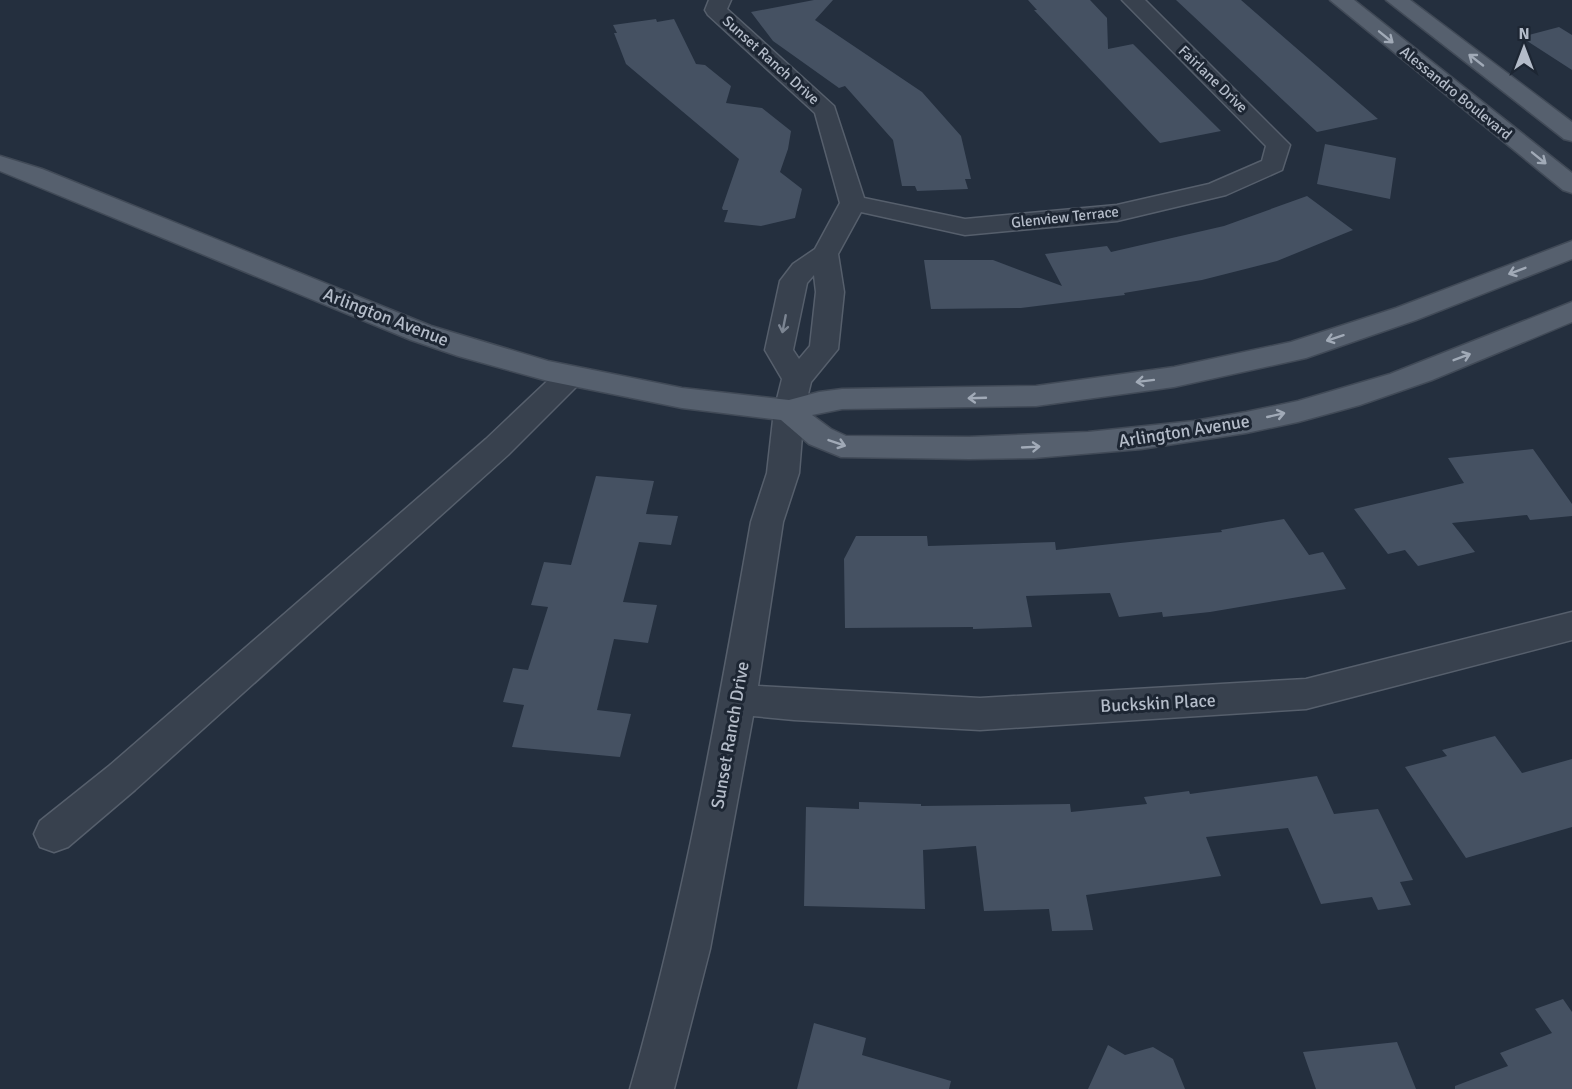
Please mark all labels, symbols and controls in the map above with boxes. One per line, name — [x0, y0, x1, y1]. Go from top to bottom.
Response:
street label: Sunset Ranch Drive — [719, 12, 823, 108]
north arrow — [1494, 18, 1554, 78]
text: N — [1518, 24, 1530, 44]
one-way arrow — [1378, 30, 1394, 43]
street label: Fairlane Drive — [1175, 42, 1251, 116]
street label: Alessandro Boulevard — [1397, 42, 1515, 144]
one-way arrow — [1468, 54, 1484, 67]
one-way arrow — [1530, 152, 1546, 165]
street label: Glenview Terrace — [1010, 202, 1120, 232]
one-way arrow — [1509, 266, 1527, 277]
street label: Arlington Avenue — [320, 283, 452, 351]
one-way arrow — [778, 314, 789, 333]
one-way arrow — [1326, 333, 1345, 344]
one-way arrow — [1452, 351, 1471, 362]
one-way arrow — [1135, 376, 1155, 387]
one-way arrow — [968, 392, 988, 403]
one-way arrow — [1266, 409, 1286, 420]
street label: Arlington Avenue — [1117, 410, 1251, 452]
one-way arrow — [827, 438, 846, 449]
one-way arrow — [1020, 441, 1040, 452]
street label: Sunset Ranch Drive — [706, 660, 754, 810]
street label: Buckskin Place — [1100, 689, 1216, 717]

